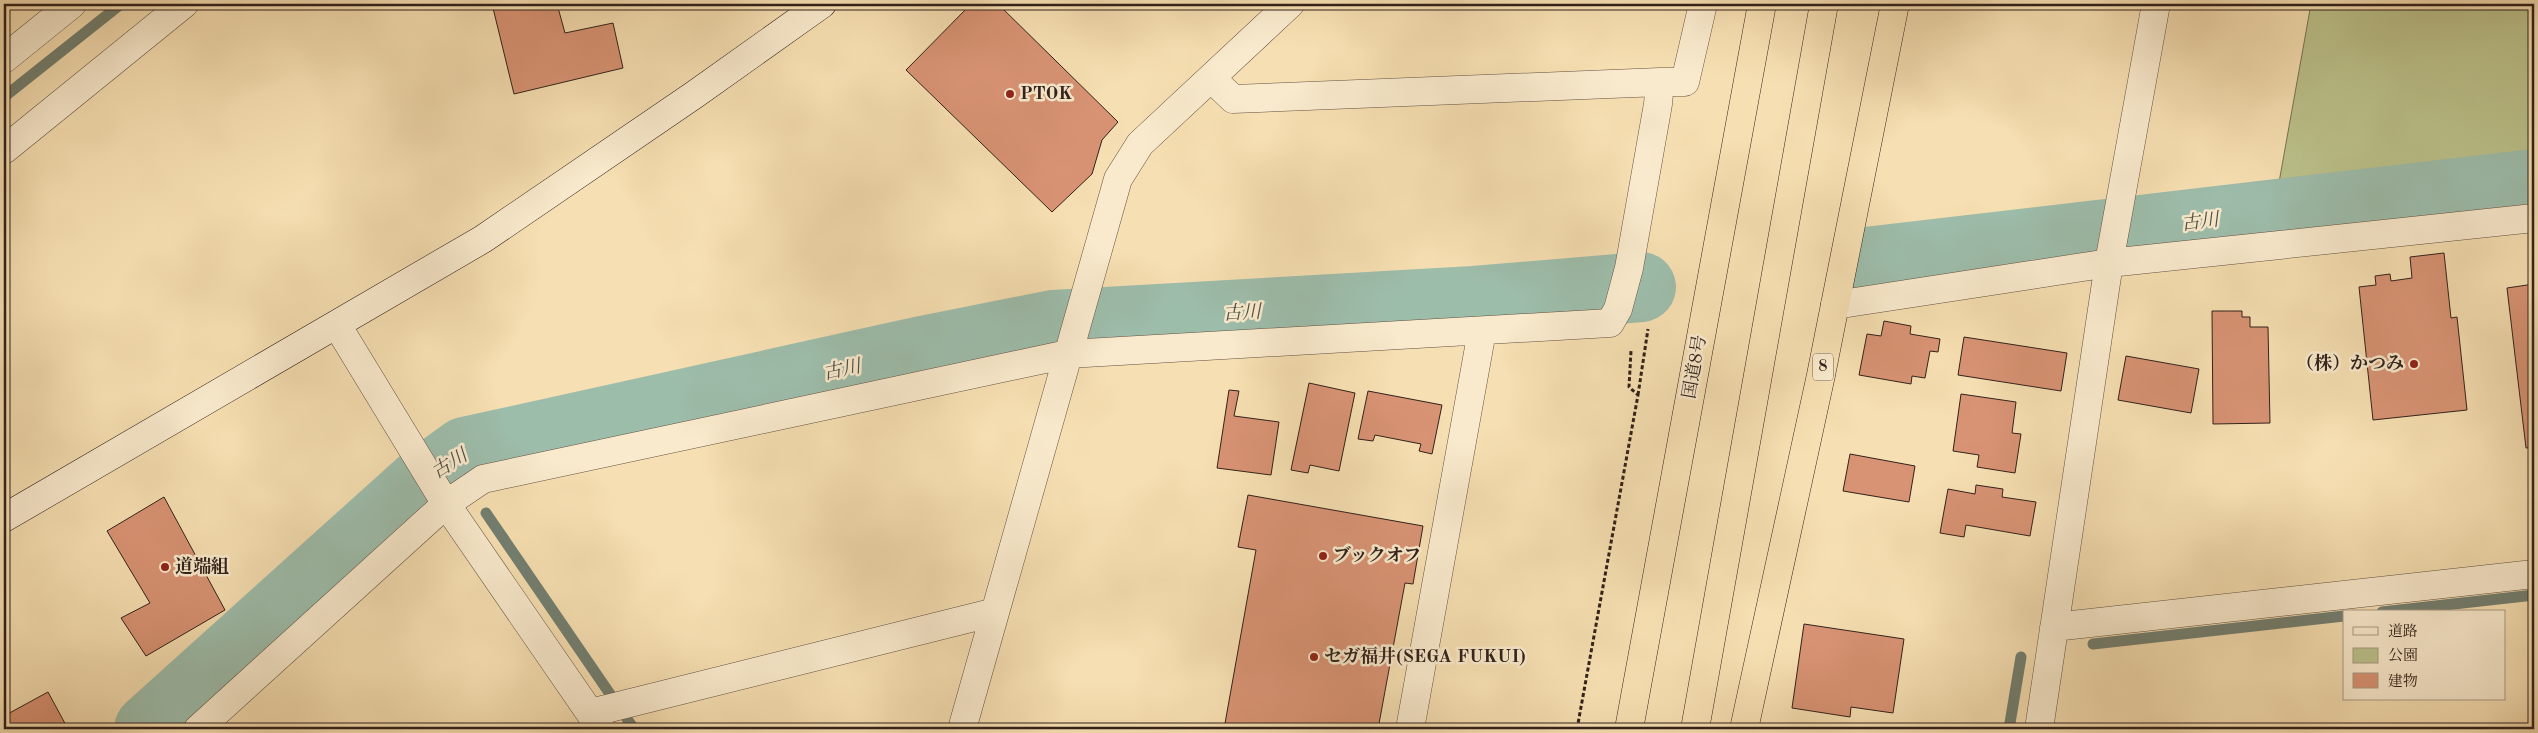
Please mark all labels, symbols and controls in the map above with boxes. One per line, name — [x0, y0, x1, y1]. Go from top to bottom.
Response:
place label: PTOK — [1020, 85, 1072, 103]
marker: PTOK — [1004, 88, 1016, 100]
water label: 古川 — [2180, 209, 2222, 235]
water label: 古川 — [1222, 301, 1263, 324]
street label: 国道8号 — [1679, 333, 1709, 400]
place label: （株）かつみ — [2296, 353, 2404, 373]
road number: 8 — [1813, 354, 1833, 381]
water label: 古川 — [821, 355, 865, 384]
marker: （株）かつみ — [2408, 358, 2420, 370]
water label: 古川 — [428, 444, 473, 483]
place label: ブックオフ — [1333, 545, 1421, 565]
marker: ブックオフ — [1317, 550, 1329, 562]
place label: 道端組 — [175, 556, 229, 576]
marker: 道端組 — [159, 561, 171, 573]
legend — [2343, 610, 2506, 700]
text: 道路 — [2388, 623, 2418, 640]
place label: セガ福井(SEGA FUKUI) — [1324, 646, 1526, 666]
text: 公園 — [2388, 647, 2418, 664]
marker: セガ福井(SEGA FUKUI) — [1308, 651, 1320, 663]
text: 建物 — [2388, 673, 2418, 690]

